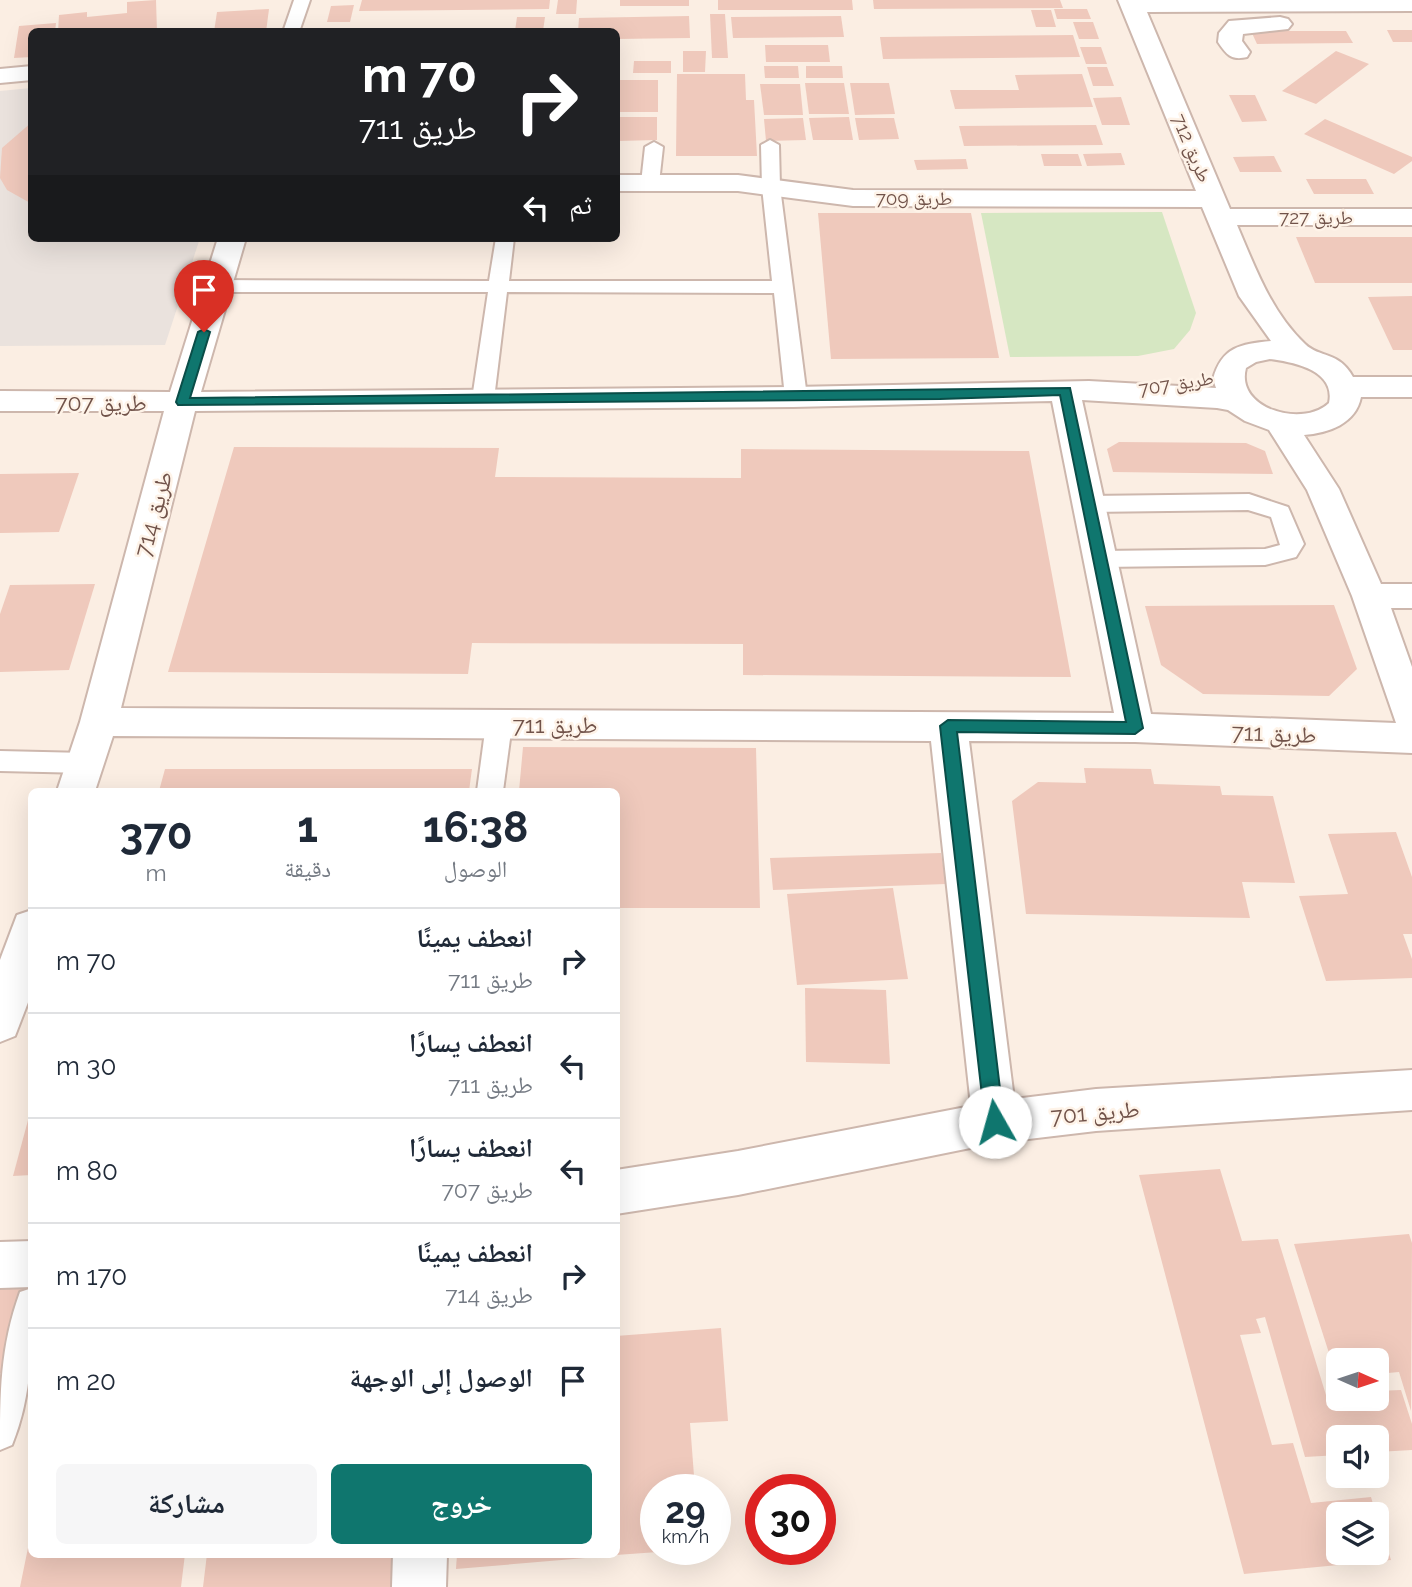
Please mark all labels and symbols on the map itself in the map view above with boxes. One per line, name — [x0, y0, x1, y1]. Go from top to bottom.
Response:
street label: طريق 712 — [1167, 111, 1216, 186]
street label: طريق 709 — [876, 187, 952, 210]
street label: طريق 727 — [1279, 206, 1353, 229]
pin — [174, 260, 234, 332]
street label: طريق 707 — [1137, 366, 1215, 401]
street label: طريق 707 — [55, 389, 147, 417]
street label: طريق 714 — [129, 468, 178, 560]
street label: طريق 711 — [513, 711, 598, 739]
street label: طريق 711 — [1231, 718, 1317, 749]
position arrow — [958, 1085, 1032, 1159]
street label: طريق 701 — [1049, 1095, 1141, 1130]
north arrow — [1326, 1348, 1390, 1410]
speed limit sign: 30 — [745, 1474, 836, 1565]

